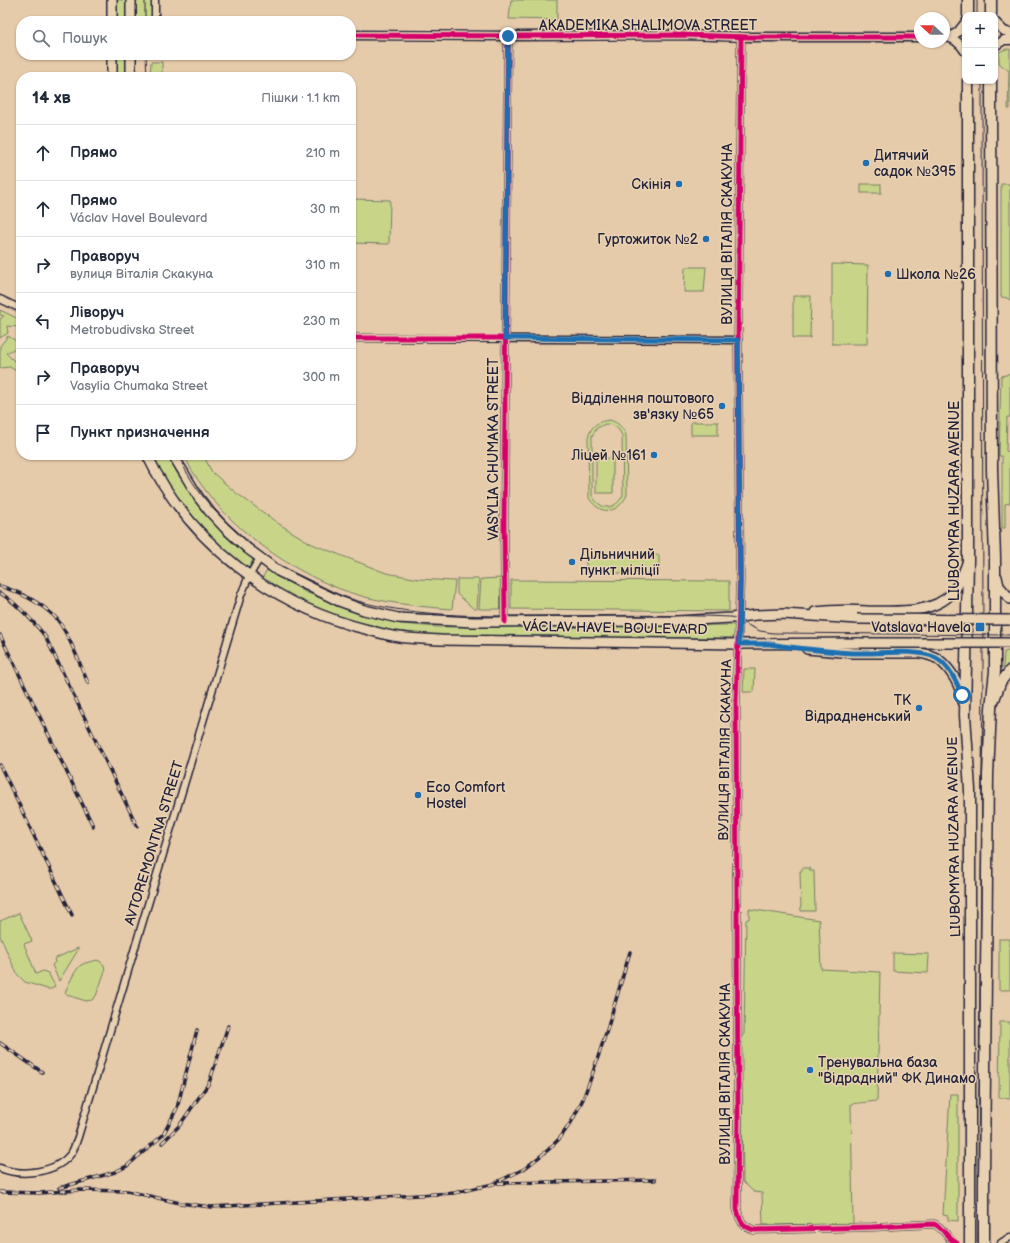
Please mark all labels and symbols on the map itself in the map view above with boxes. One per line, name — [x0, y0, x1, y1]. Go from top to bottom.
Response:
north arrow — [914, 12, 950, 48]
street label: AKADEMIKA SHALIMOVA STREET — [539, 17, 758, 34]
route end — [499, 27, 517, 45]
street label: ВУЛИЦЯ ВІТАЛІЯ СКАКУНА — [719, 143, 736, 325]
place label: Дитячий садок №395 — [874, 147, 956, 180]
marker: Дитячий садок №395 — [861, 158, 871, 168]
place label: Скінія — [631, 176, 671, 193]
marker: Скінія — [674, 179, 684, 189]
place label: Гуртожиток №2 — [597, 231, 699, 248]
marker: Гуртожиток №2 — [701, 234, 711, 244]
place label: Школа №26 — [896, 266, 976, 283]
marker: Школа №26 — [883, 269, 893, 279]
street label: VASYLIA CHUMAKA STREET — [485, 357, 502, 540]
place label: Відділення поштового зв'язку №65 — [571, 390, 714, 423]
marker: Відділення поштового зв'язку №65 — [717, 401, 727, 411]
street label: LIUBOMYRA HUZARA AVENUE — [946, 401, 963, 601]
place label: Ліцей №161 — [570, 447, 646, 464]
marker: Ліцей №161 — [649, 450, 659, 460]
place label: Дільничний пункт міліції — [580, 546, 660, 579]
marker: Дільничний пункт міліції — [567, 557, 577, 567]
street label: VÁCLAV HAVEL BOULEVARD — [522, 617, 708, 638]
place label: Vatslava Havela — [871, 619, 971, 636]
marker: Vatslava Havela — [974, 621, 986, 633]
street label: ВУЛИЦЯ ВІТАЛІЯ СКАКУНА — [715, 659, 735, 841]
route start — [953, 686, 971, 704]
place label: ТК Відрадненський — [805, 692, 912, 725]
marker: ТК Відрадненський — [914, 703, 924, 713]
street label: LIUBOMYRA HUZARA AVENUE — [944, 737, 964, 937]
street label: AVTOREMONTNA STREET — [121, 758, 187, 927]
place label: Eco Comfort Hostel — [426, 779, 506, 812]
marker: Eco Comfort Hostel — [413, 790, 423, 800]
street label: ВУЛИЦЯ ВІТАЛІЯ СКАКУНА — [717, 983, 734, 1165]
place label: Тренувальна база "Відрадний" ФК Динамо — [818, 1054, 976, 1087]
marker: Тренувальна база "Відрадний" ФК Динамо — [805, 1065, 815, 1075]

